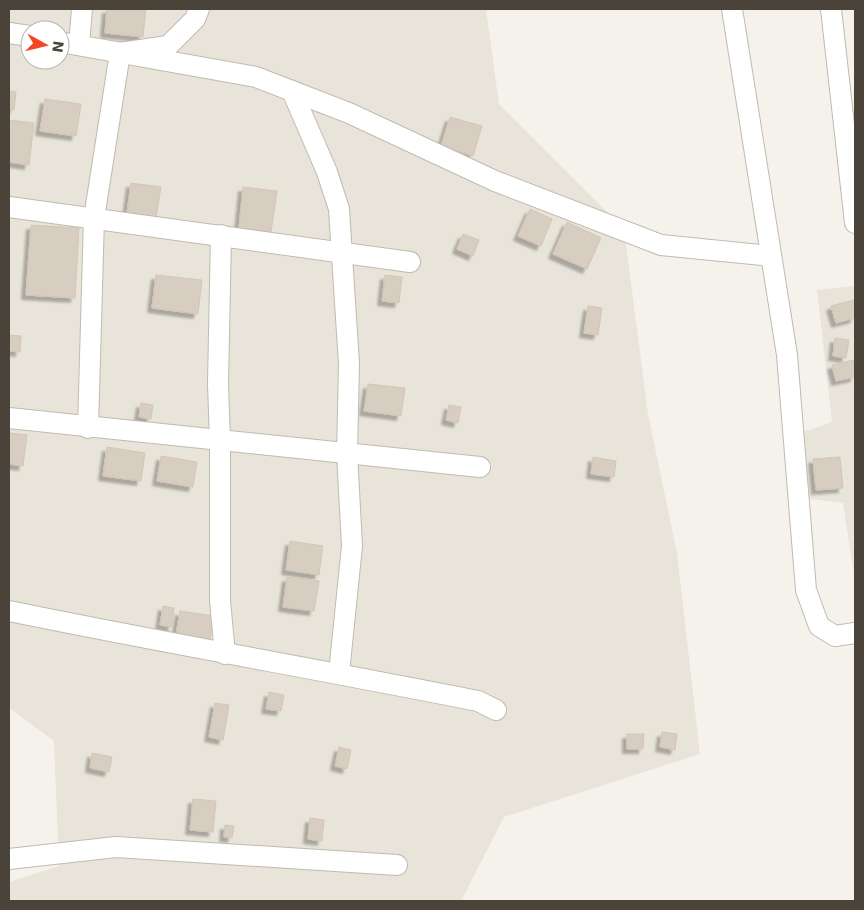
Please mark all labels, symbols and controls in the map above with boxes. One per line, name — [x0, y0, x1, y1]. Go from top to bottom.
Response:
north arrow — [20, 20, 70, 70]
text: N — [49, 40, 67, 54]

